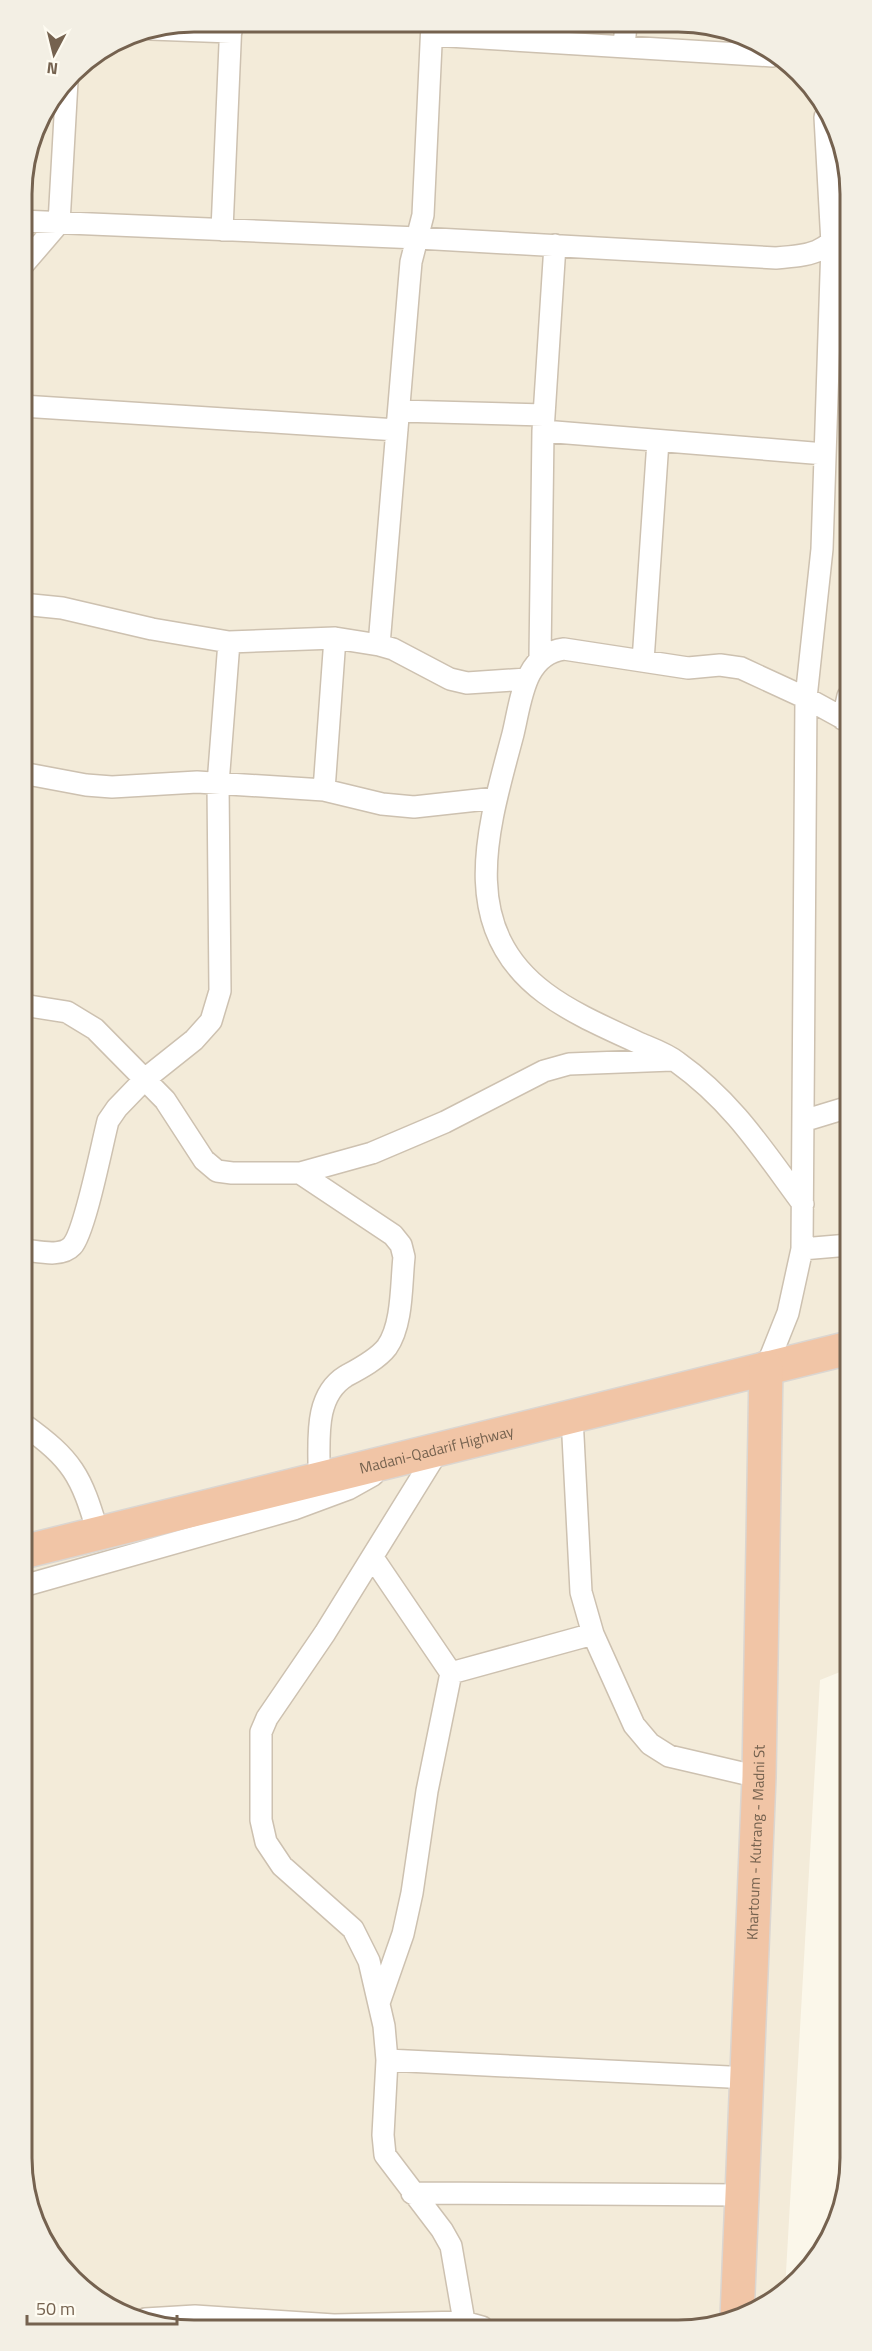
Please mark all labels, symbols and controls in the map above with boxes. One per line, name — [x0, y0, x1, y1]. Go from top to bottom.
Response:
north arrow — [24, 24, 84, 84]
text: N — [45, 56, 59, 81]
street label: Madani-Qadarif Highway — [357, 1419, 516, 1480]
street label: Khartoum - Kutrang - Madni St — [740, 1744, 771, 1941]
scale bar — [27, 2288, 177, 2326]
text: 50 m — [36, 2295, 75, 2322]

